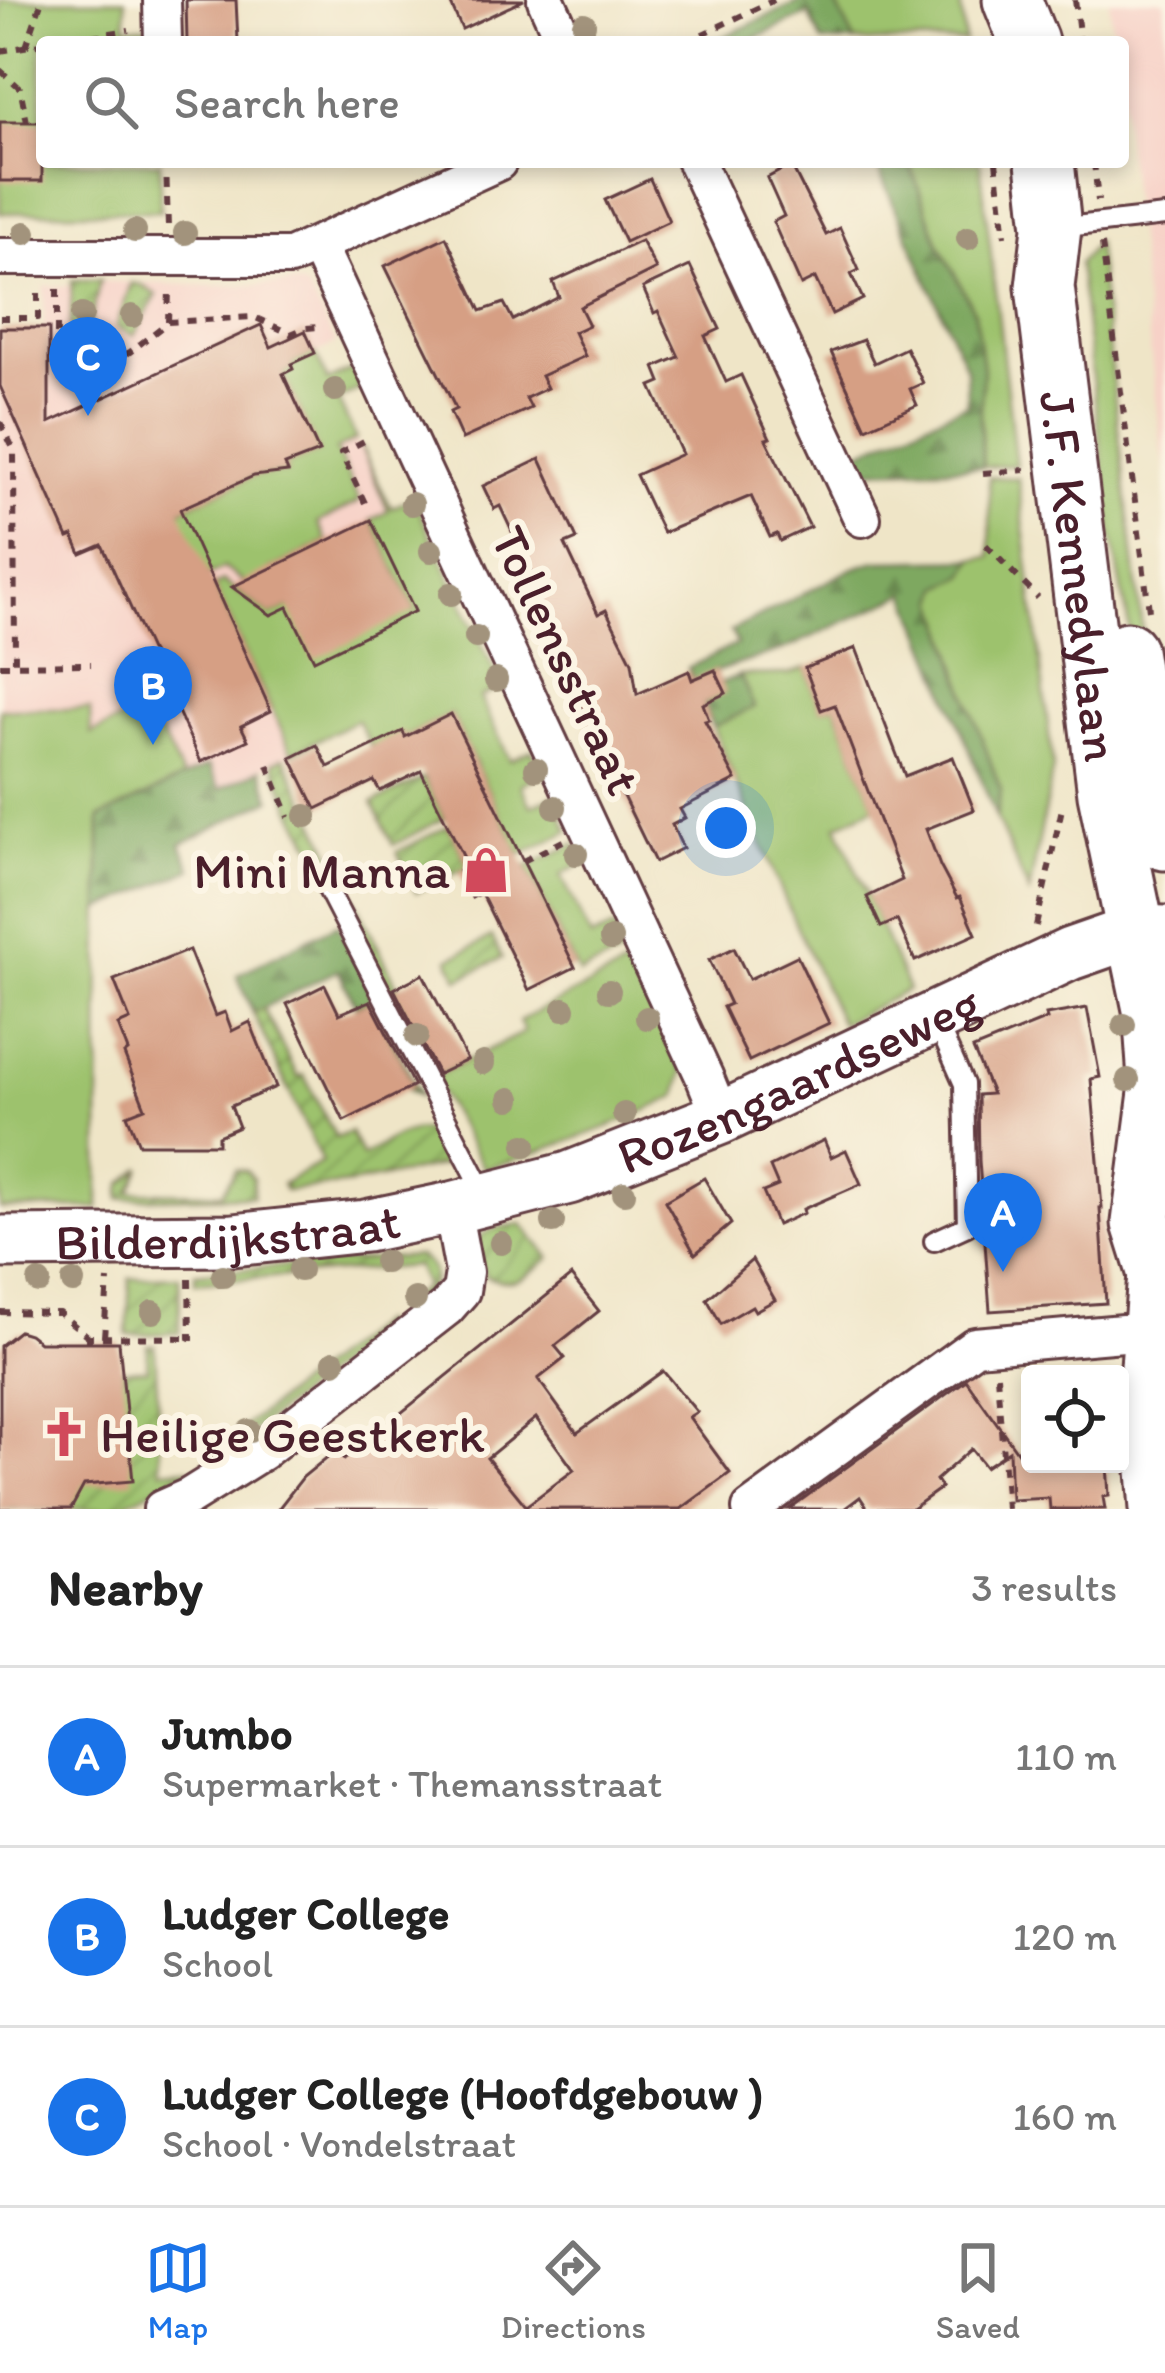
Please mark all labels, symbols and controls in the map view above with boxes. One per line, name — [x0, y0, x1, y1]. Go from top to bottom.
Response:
search box — [36, 36, 1129, 168]
icon: search — [78, 69, 144, 135]
text: Search here — [174, 75, 400, 129]
pin: C — [49, 317, 127, 416]
street label: J.F. Kennedylaan — [1027, 387, 1133, 765]
street label: Tollensstraat — [478, 517, 655, 804]
pin: B — [114, 646, 192, 745]
your location — [696, 798, 756, 858]
place label: Mini Manna — [193, 840, 450, 901]
shop icon: Mini Manna — [461, 845, 511, 895]
street label: Rozengaardseweg — [609, 971, 989, 1187]
pin: A — [964, 1173, 1042, 1272]
street label: Bilderdijkstraat — [55, 1190, 406, 1273]
map controls — [1021, 1365, 1129, 1473]
button: locate — [1021, 1365, 1129, 1473]
place label: Heilige Geestkerk — [100, 1404, 485, 1465]
church icon: Heilige Geestkerk — [39, 1409, 89, 1459]
text: Nearby — [48, 1557, 203, 1618]
text: 3 results — [971, 1564, 1117, 1611]
text: Jumbo — [162, 1706, 293, 1760]
text: A — [75, 1733, 99, 1780]
text: 110 m — [1015, 1733, 1117, 1780]
text: Supermarket · Themansstraat — [162, 1760, 662, 1807]
text: Ludger College — [162, 1886, 449, 1940]
text: B — [74, 1913, 100, 1960]
text: 120 m — [1013, 1913, 1117, 1960]
text: School — [162, 1940, 273, 1987]
text: Ludger College (Hoofdgebouw ) — [162, 2066, 763, 2120]
text: C — [74, 2093, 100, 2140]
text: 160 m — [1013, 2093, 1117, 2140]
text: School · Vondelstraat — [162, 2120, 516, 2167]
tab: Map — [145, 2235, 211, 2346]
tab: Directions — [501, 2235, 646, 2346]
tab: Saved — [936, 2235, 1020, 2346]

